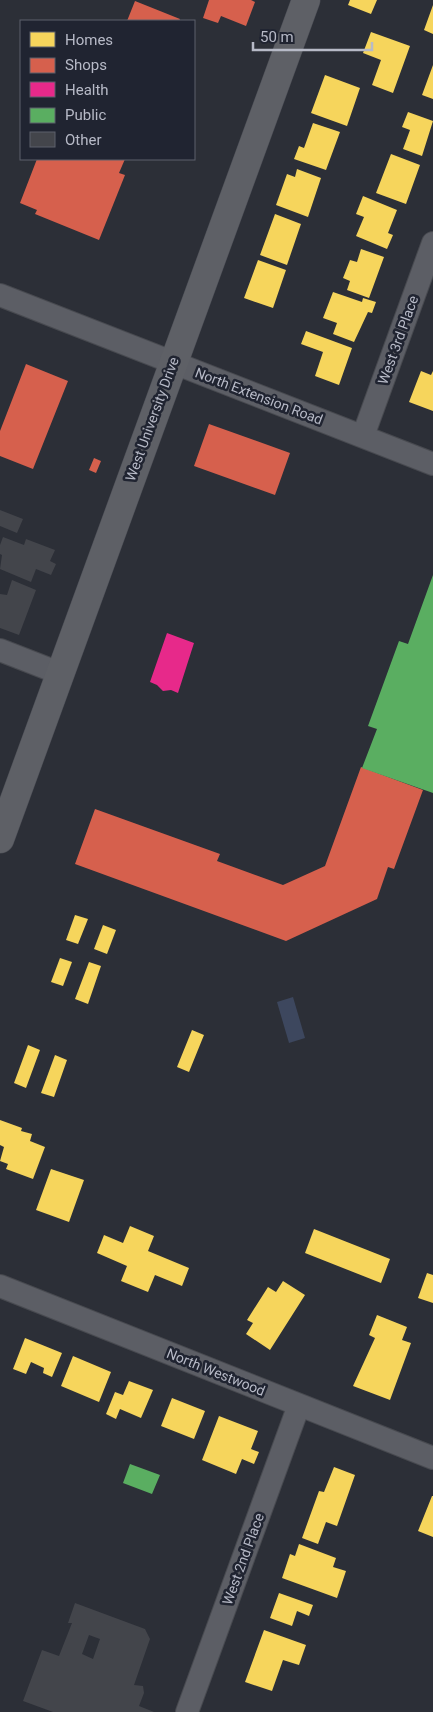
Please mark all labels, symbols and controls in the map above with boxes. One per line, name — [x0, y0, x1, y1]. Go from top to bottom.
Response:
legend — [20, 20, 195, 160]
scale bar — [253, 20, 372, 52]
text: 50 m — [260, 28, 294, 46]
text: Homes — [65, 31, 113, 49]
text: Shops — [65, 56, 107, 74]
text: Health — [65, 81, 109, 99]
text: Public — [65, 106, 106, 124]
text: Other — [65, 131, 102, 149]
street label: West 3rd Place — [375, 293, 421, 387]
street label: West University Drive — [122, 355, 182, 483]
street label: North Extension Road — [193, 364, 325, 428]
street label: North Westwood — [164, 1345, 268, 1399]
street label: West 2nd Place — [219, 1511, 267, 1607]

